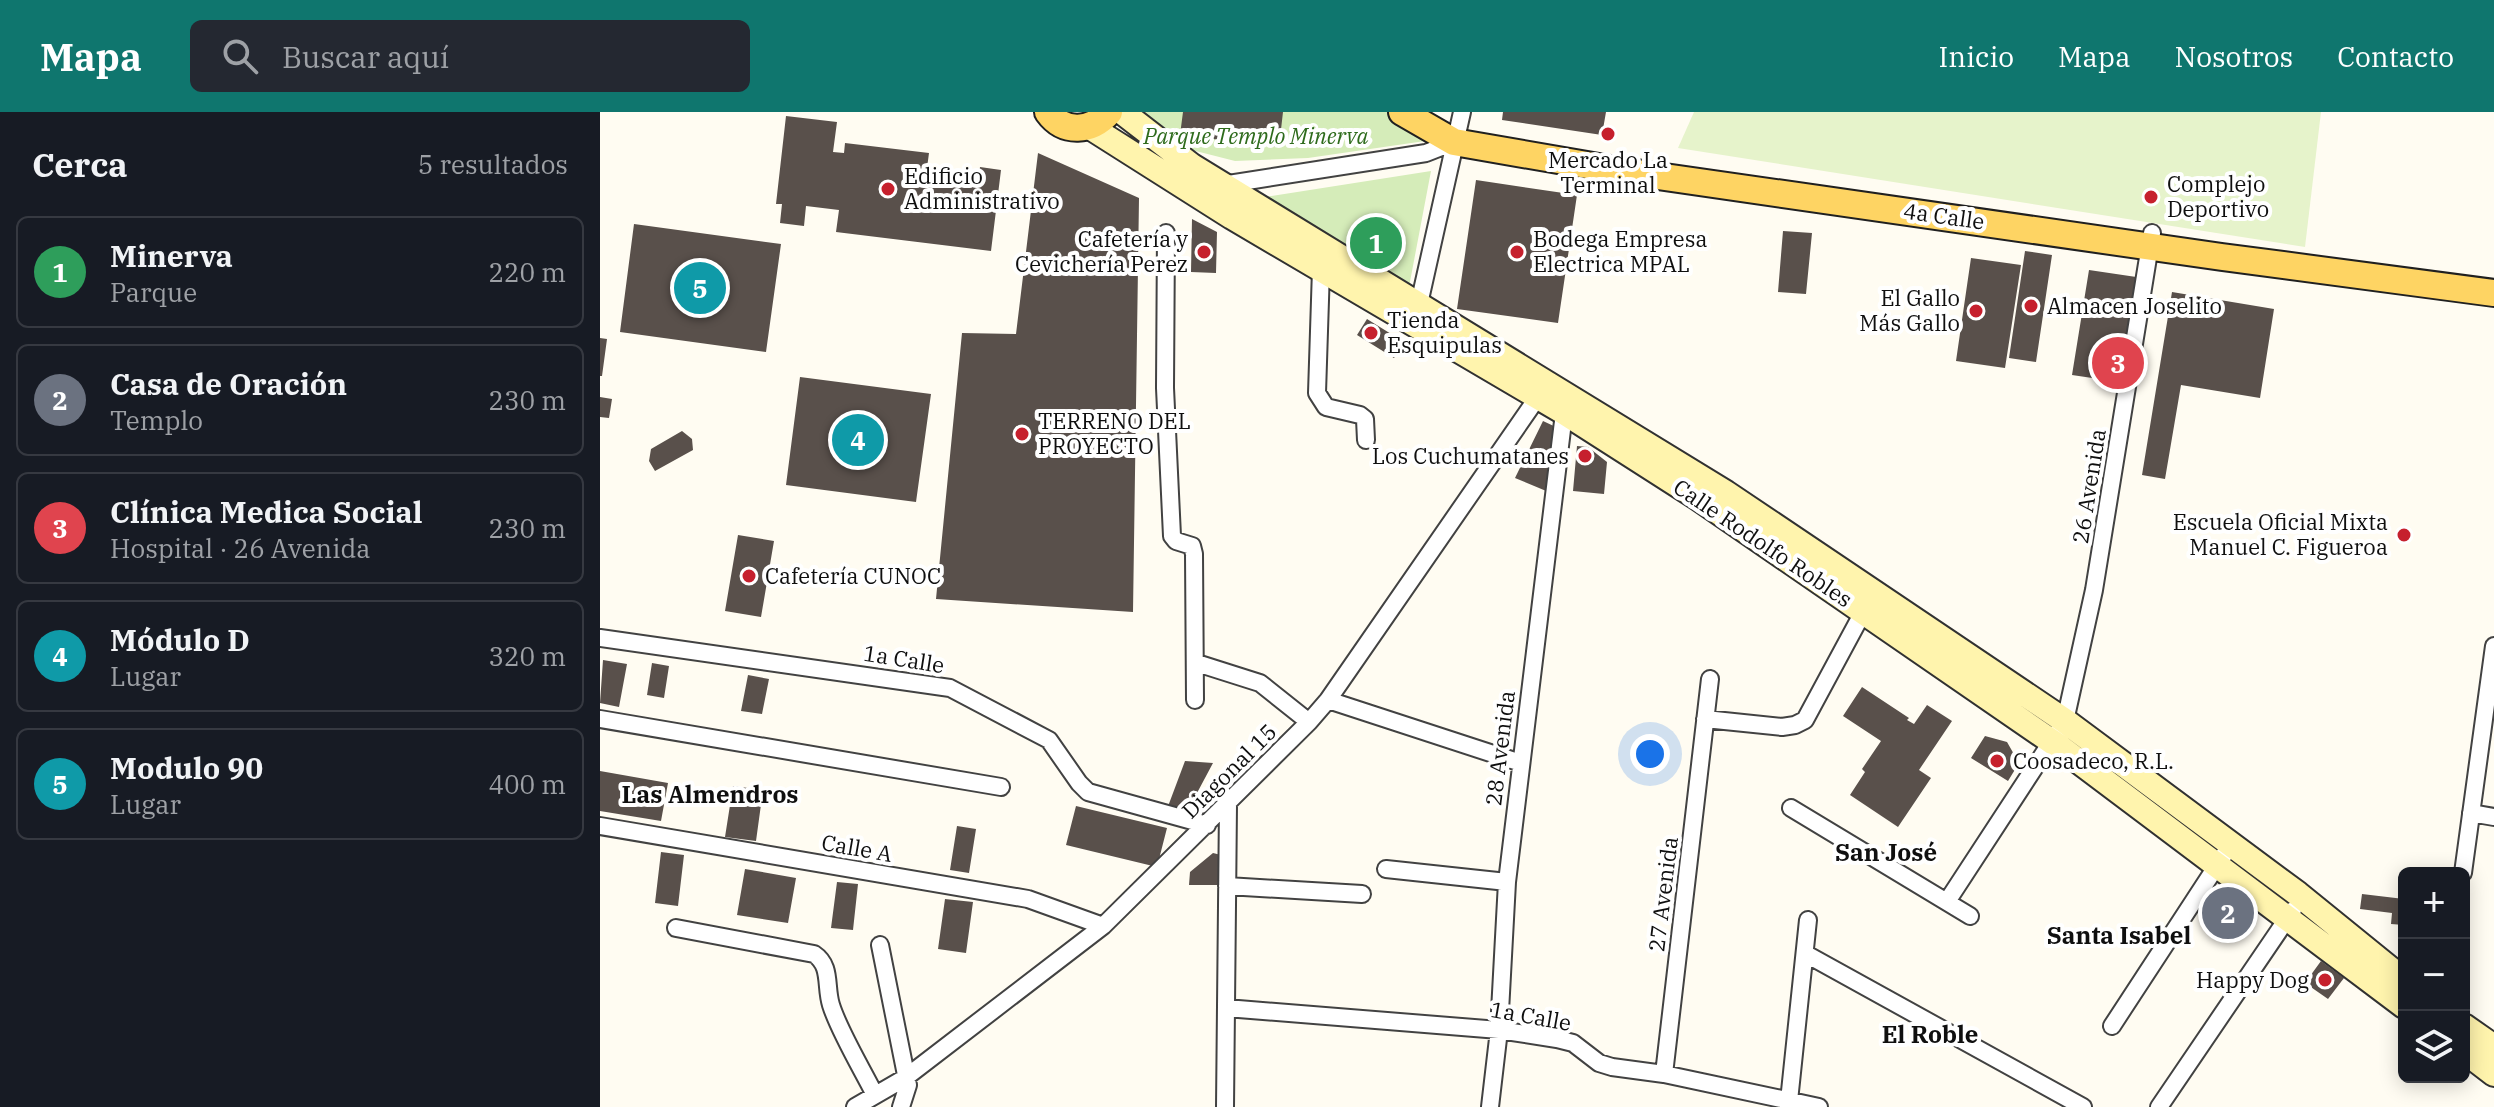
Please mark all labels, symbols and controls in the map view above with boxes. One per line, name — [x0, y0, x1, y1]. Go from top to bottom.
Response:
search box — [190, 20, 750, 92]
text: Mapa — [40, 32, 142, 81]
icon: search — [218, 34, 262, 78]
text: Buscar aquí — [282, 37, 449, 76]
text: Inicio — [1939, 38, 2014, 75]
text: Mapa — [2058, 38, 2130, 75]
text: Nosotros — [2174, 38, 2293, 75]
text: Contacto — [2337, 38, 2454, 75]
park label: Parque Templo Minerva — [1143, 121, 1368, 150]
marker: Mercado La Terminal — [1599, 125, 1617, 143]
text: Cerca — [32, 142, 128, 186]
place label: Mercado La Terminal — [1548, 145, 1668, 199]
text: 5 resultados — [418, 147, 568, 181]
place label: Edificio Administrativo — [904, 161, 1060, 215]
place label: Complejo Deportivo — [2167, 169, 2269, 223]
marker: Edificio Administrativo — [879, 180, 897, 198]
marker: Complejo Deportivo — [2142, 188, 2160, 206]
street label: 4a Calle — [1902, 195, 1986, 236]
pin: 1 — [1350, 213, 1402, 273]
place label: Cafetería y Cevichería Perez — [1015, 224, 1188, 278]
place label: Bodega Empresa Electrica MPAL — [1533, 224, 1707, 278]
text: Minerva — [110, 236, 233, 275]
marker: Cafetería y Cevichería Perez — [1195, 243, 1213, 261]
marker: Bodega Empresa Electrica MPAL — [1508, 243, 1526, 261]
text: 1 — [52, 255, 68, 289]
text: 220 m — [488, 255, 566, 289]
pin: 5 — [674, 258, 726, 318]
text: Parque — [110, 275, 197, 309]
place label: El Gallo Más Gallo — [1859, 283, 1960, 337]
place label: Almacen Joselito — [2047, 291, 2222, 320]
marker: Almacen Joselito — [2022, 297, 2040, 315]
marker: El Gallo Más Gallo — [1967, 302, 1985, 320]
place label: Tienda Esquipulas — [1387, 305, 1502, 359]
marker: Tienda Esquipulas — [1362, 324, 1380, 342]
pin: 3 — [2092, 333, 2144, 393]
text: Casa de Oración — [110, 364, 347, 403]
text: 2 — [52, 383, 68, 417]
text: 230 m — [488, 383, 566, 417]
text: Templo — [110, 403, 203, 437]
place label: TERRENO DEL PROYECTO — [1038, 406, 1191, 460]
pin: 4 — [832, 410, 884, 470]
marker: TERRENO DEL PROYECTO — [1013, 425, 1031, 443]
street label: 26 Avenida — [2065, 426, 2112, 545]
place label: Los Cuchumatanes — [1372, 441, 1569, 470]
marker: Los Cuchumatanes — [1576, 447, 1594, 465]
street label: Calle Rodolfo Robles — [1668, 472, 1858, 613]
text: Clínica Medica Social — [110, 492, 423, 531]
place label: Escuela Oficial Mixta Manuel C. Figueroa — [2173, 507, 2388, 561]
text: 3 — [52, 511, 68, 545]
text: 230 m — [488, 511, 566, 545]
marker: Escuela Oficial Mixta Manuel C. Figueroa — [2395, 526, 2413, 544]
text: Hospital · 26 Avenida — [110, 531, 370, 565]
place label: Cafetería CUNOC — [765, 561, 941, 590]
marker: Cafetería CUNOC — [740, 567, 758, 585]
text: Módulo D — [110, 620, 250, 659]
street label: 1a Calle — [862, 638, 947, 679]
text: 4 — [52, 639, 68, 673]
text: 320 m — [488, 639, 566, 673]
text: Lugar — [110, 659, 181, 693]
street label: 28 Avenida — [1478, 689, 1521, 807]
street label: Diagonal 15 — [1175, 717, 1282, 824]
your location — [1630, 734, 1670, 774]
place label: Coosadeco, R.L. — [2013, 746, 2174, 775]
text: Modulo 90 — [110, 748, 263, 787]
marker: Coosadeco, R.L. — [1988, 752, 2006, 770]
text: 5 — [52, 767, 68, 801]
text: 400 m — [488, 767, 566, 801]
district label: Las Almendros — [621, 778, 799, 810]
text: Lugar — [110, 787, 181, 821]
street label: Calle A — [819, 827, 895, 868]
street label: 27 Avenida — [1641, 835, 1684, 953]
district label: San José — [1835, 836, 1937, 868]
map controls — [2398, 867, 2470, 1083]
button: + — [2398, 867, 2470, 939]
pin: 2 — [2202, 883, 2254, 943]
district label: Santa Isabel — [2047, 919, 2191, 951]
button: − — [2398, 939, 2470, 1011]
place label: Happy Dog — [2196, 965, 2309, 994]
marker: Happy Dog — [2316, 971, 2334, 989]
street label: 1a Calle — [1488, 994, 1574, 1037]
button: layers — [2398, 1011, 2470, 1083]
district label: El Roble — [1882, 1018, 1978, 1050]

